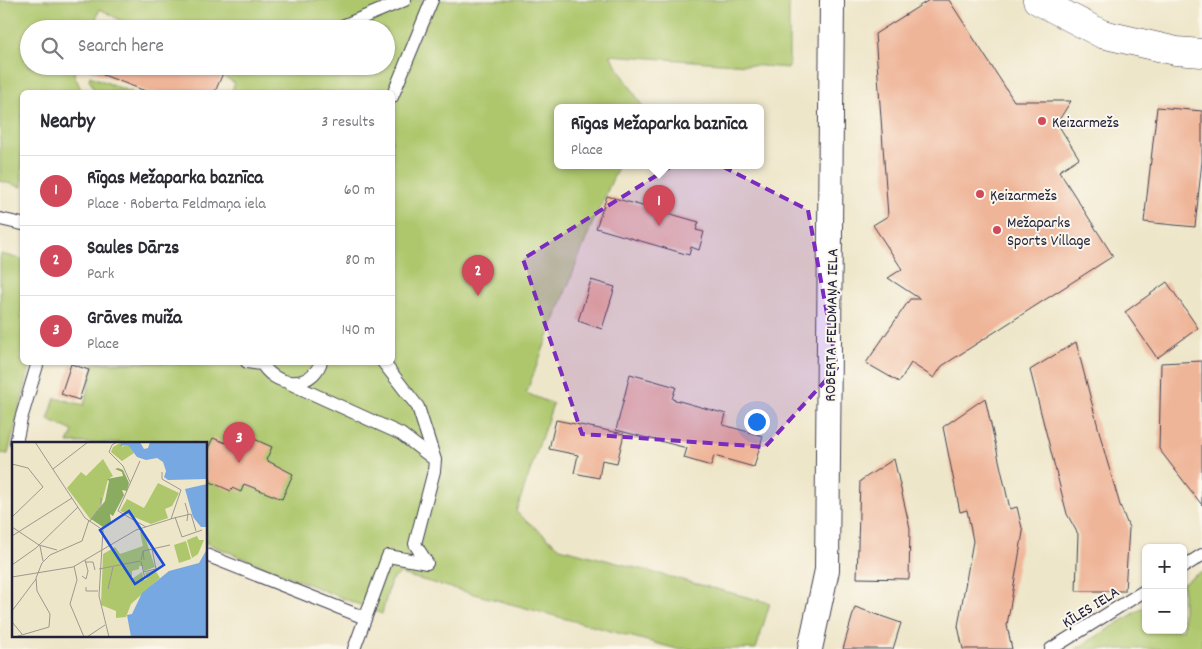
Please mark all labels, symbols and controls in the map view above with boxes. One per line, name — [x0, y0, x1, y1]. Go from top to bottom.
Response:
search box — [20, 20, 395, 75]
icon: search — [38, 34, 66, 62]
text: Search here — [78, 34, 164, 61]
popup — [554, 104, 764, 169]
text: Nearby — [40, 108, 95, 138]
text: 3 results — [321, 111, 375, 134]
text: Rīgas Mežaparka baznīca — [571, 112, 747, 139]
place label: Keizarmežs — [1052, 112, 1119, 135]
marker: Keizarmežs — [1036, 115, 1048, 127]
text: Place — [571, 139, 603, 162]
text: Rīgas Mežaparka baznīca — [87, 166, 263, 193]
text: 1 — [54, 179, 58, 202]
text: 60 m — [344, 179, 375, 202]
pin: 1 — [643, 185, 675, 226]
place label: Ķeizarmežs — [990, 185, 1057, 208]
marker: Ķeizarmežs — [974, 188, 986, 200]
text: Place · Roberta Feldmaņa iela — [87, 193, 266, 216]
place label: Mežaparks Sports Village — [1007, 212, 1091, 253]
marker: Mežaparks Sports Village — [991, 224, 1003, 236]
text: Saules Dārzs — [87, 236, 179, 263]
street label: ROBERTA FELDMAŅA IELA — [820, 248, 845, 402]
text: 2 — [53, 249, 60, 272]
text: 80 m — [345, 249, 375, 272]
pin: 2 — [462, 255, 494, 296]
text: Park — [87, 263, 114, 286]
text: Grāves muiža — [87, 306, 182, 333]
text: 3 — [52, 319, 60, 342]
text: 140 m — [341, 319, 375, 342]
text: Place — [87, 333, 119, 356]
your location — [744, 409, 770, 435]
pin: 3 — [223, 422, 255, 463]
inset map — [12, 442, 208, 636]
map controls — [1142, 544, 1187, 634]
button: + — [1142, 544, 1187, 589]
street label: ĶĪLES IELA — [1058, 581, 1125, 635]
button: − — [1142, 589, 1187, 634]

